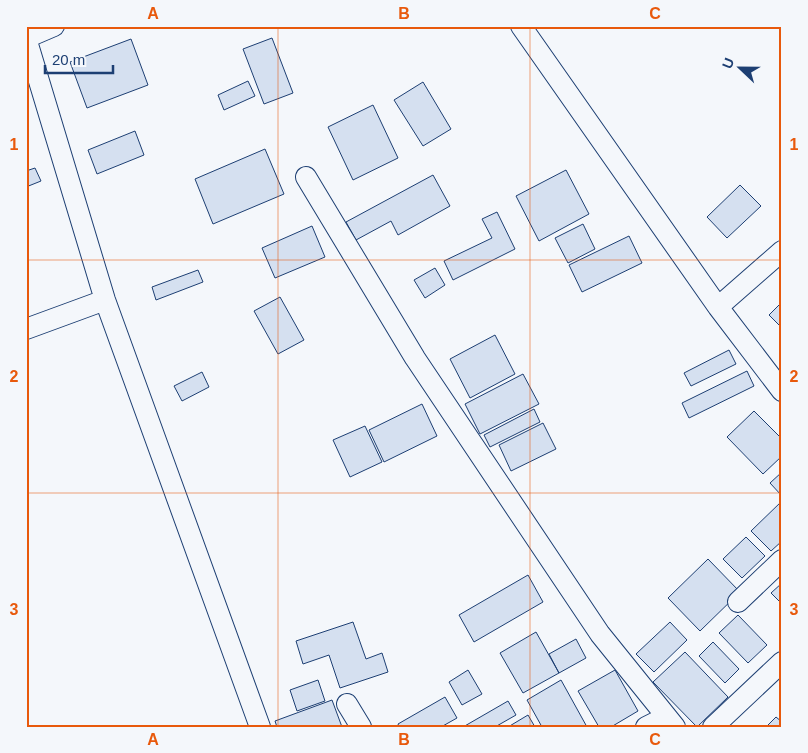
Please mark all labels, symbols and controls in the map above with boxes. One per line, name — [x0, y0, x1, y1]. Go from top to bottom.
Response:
text: A — [147, 5, 159, 22]
text: B — [398, 5, 410, 22]
text: C — [649, 5, 661, 22]
scale bar — [45, 42, 112, 74]
north arrow — [716, 42, 766, 92]
text: 20 m — [52, 51, 85, 68]
text: U — [719, 55, 737, 71]
text: 1 — [10, 136, 19, 153]
text: 1 — [790, 136, 799, 153]
text: 2 — [10, 368, 19, 385]
text: 2 — [790, 368, 799, 385]
text: 3 — [10, 601, 19, 618]
text: 3 — [790, 601, 799, 618]
text: A — [147, 731, 159, 748]
text: B — [398, 731, 410, 748]
text: C — [649, 731, 661, 748]

